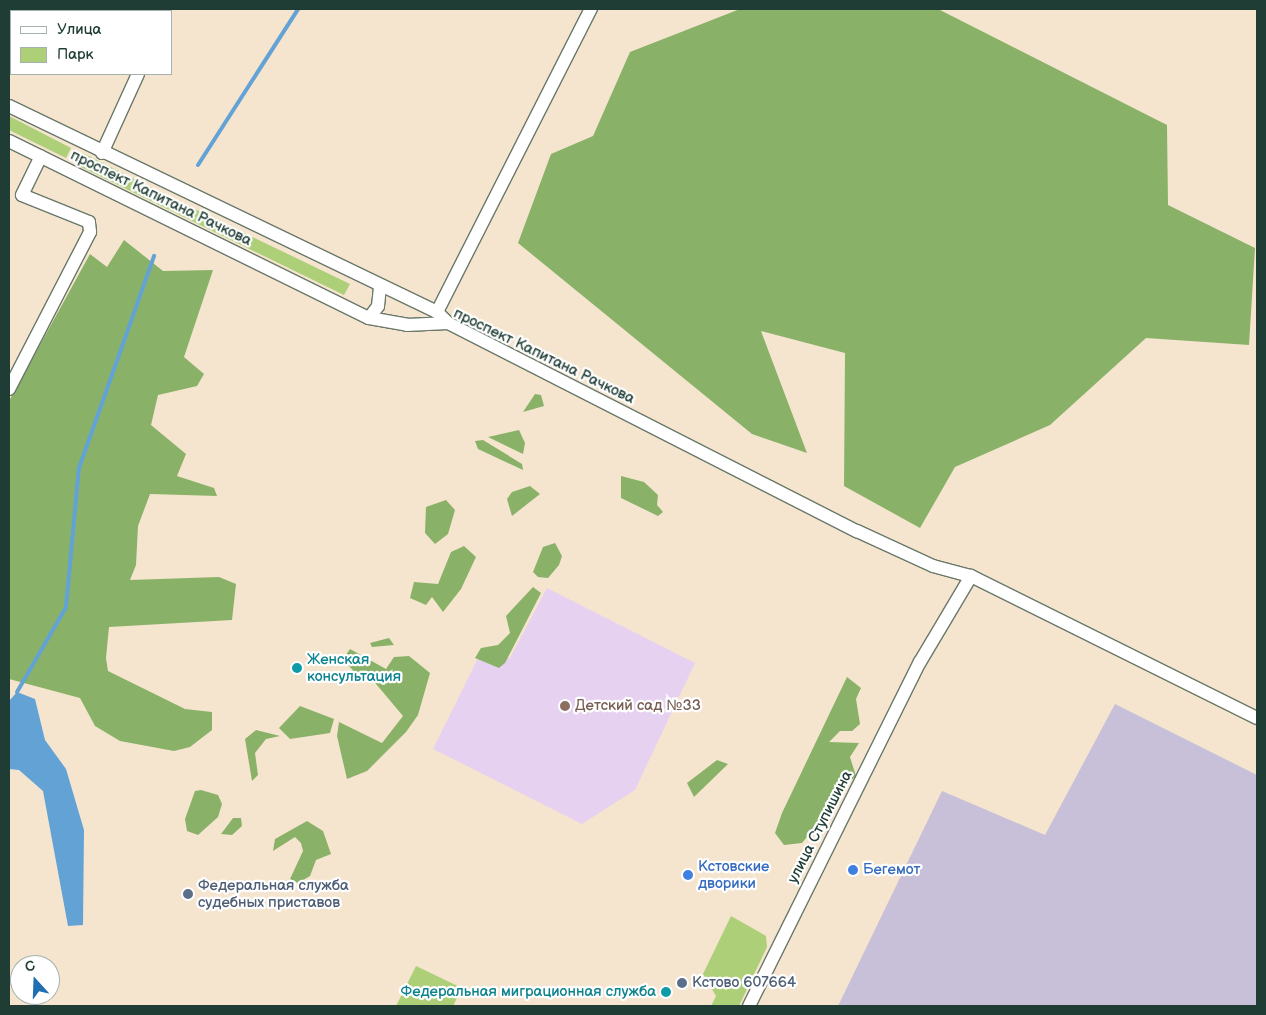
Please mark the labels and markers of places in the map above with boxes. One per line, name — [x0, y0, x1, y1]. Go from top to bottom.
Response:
place label: Женская консультация — [307, 650, 401, 685]
marker: Женская консультация — [291, 662, 303, 674]
place label: Детский сад №33 — [575, 697, 701, 715]
marker: Детский сад №33 — [559, 700, 571, 712]
place label: Кстовские дворики — [698, 857, 769, 892]
place label: Бегемот — [863, 861, 920, 879]
marker: Бегемот — [847, 864, 859, 876]
marker: Кстовские дворики — [682, 869, 694, 881]
place label: Федеральная служба судебных приставов — [198, 876, 349, 911]
marker: Федеральная служба судебных приставов — [182, 888, 194, 900]
place label: Кстово 607664 — [692, 974, 796, 992]
marker: Кстово 607664 — [676, 977, 688, 989]
place label: Федеральная миграционная служба — [401, 983, 656, 1001]
marker: Федеральная миграционная служба — [660, 986, 672, 998]

